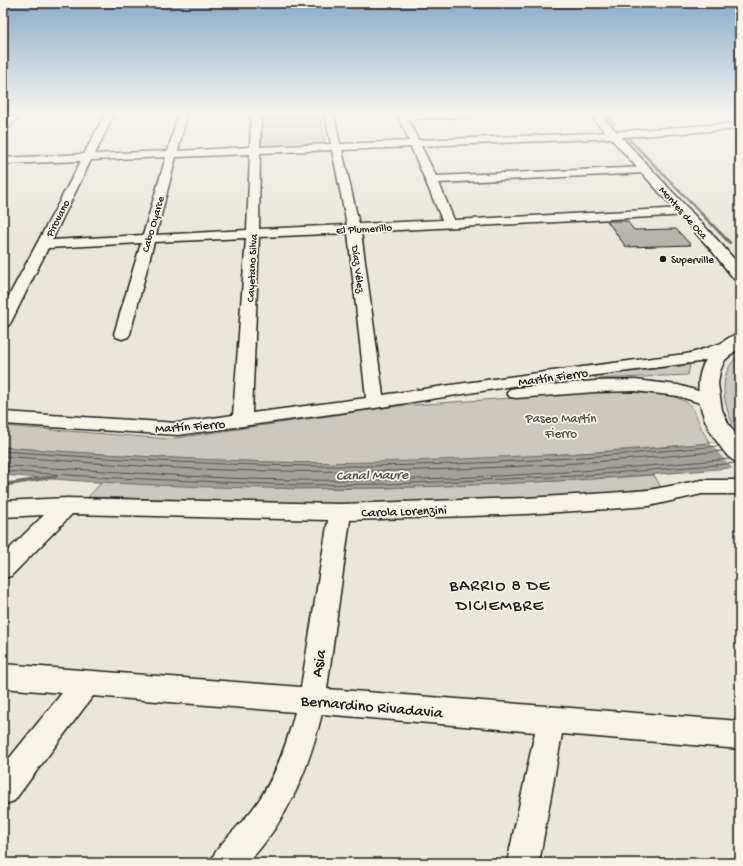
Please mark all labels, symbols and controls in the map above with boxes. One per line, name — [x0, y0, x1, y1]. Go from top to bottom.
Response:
street label: Montes de Oca — [656, 185, 710, 243]
street label: Cabo Oyarce — [140, 195, 168, 254]
street label: Pirovano — [44, 198, 73, 240]
street label: El Plumerillo — [336, 223, 393, 237]
street label: Cayetano Silva — [245, 233, 261, 302]
street label: Díaz Vélez — [348, 244, 366, 295]
marker: Superville — [658, 254, 668, 264]
place label: Superville — [671, 255, 714, 267]
street label: Martín Fierro — [517, 366, 589, 391]
park label: Paseo Martín Fierro — [525, 412, 597, 442]
street label: Martín Fierro — [155, 418, 226, 437]
water label: Canal Maure — [336, 467, 409, 486]
street label: Carola Lorenzini — [361, 504, 447, 521]
district label: BARRIO 8 DE DICIEMBRE — [449, 577, 551, 617]
street label: Asia — [309, 647, 332, 679]
street label: Bernardino Rivadavia — [299, 693, 444, 724]

